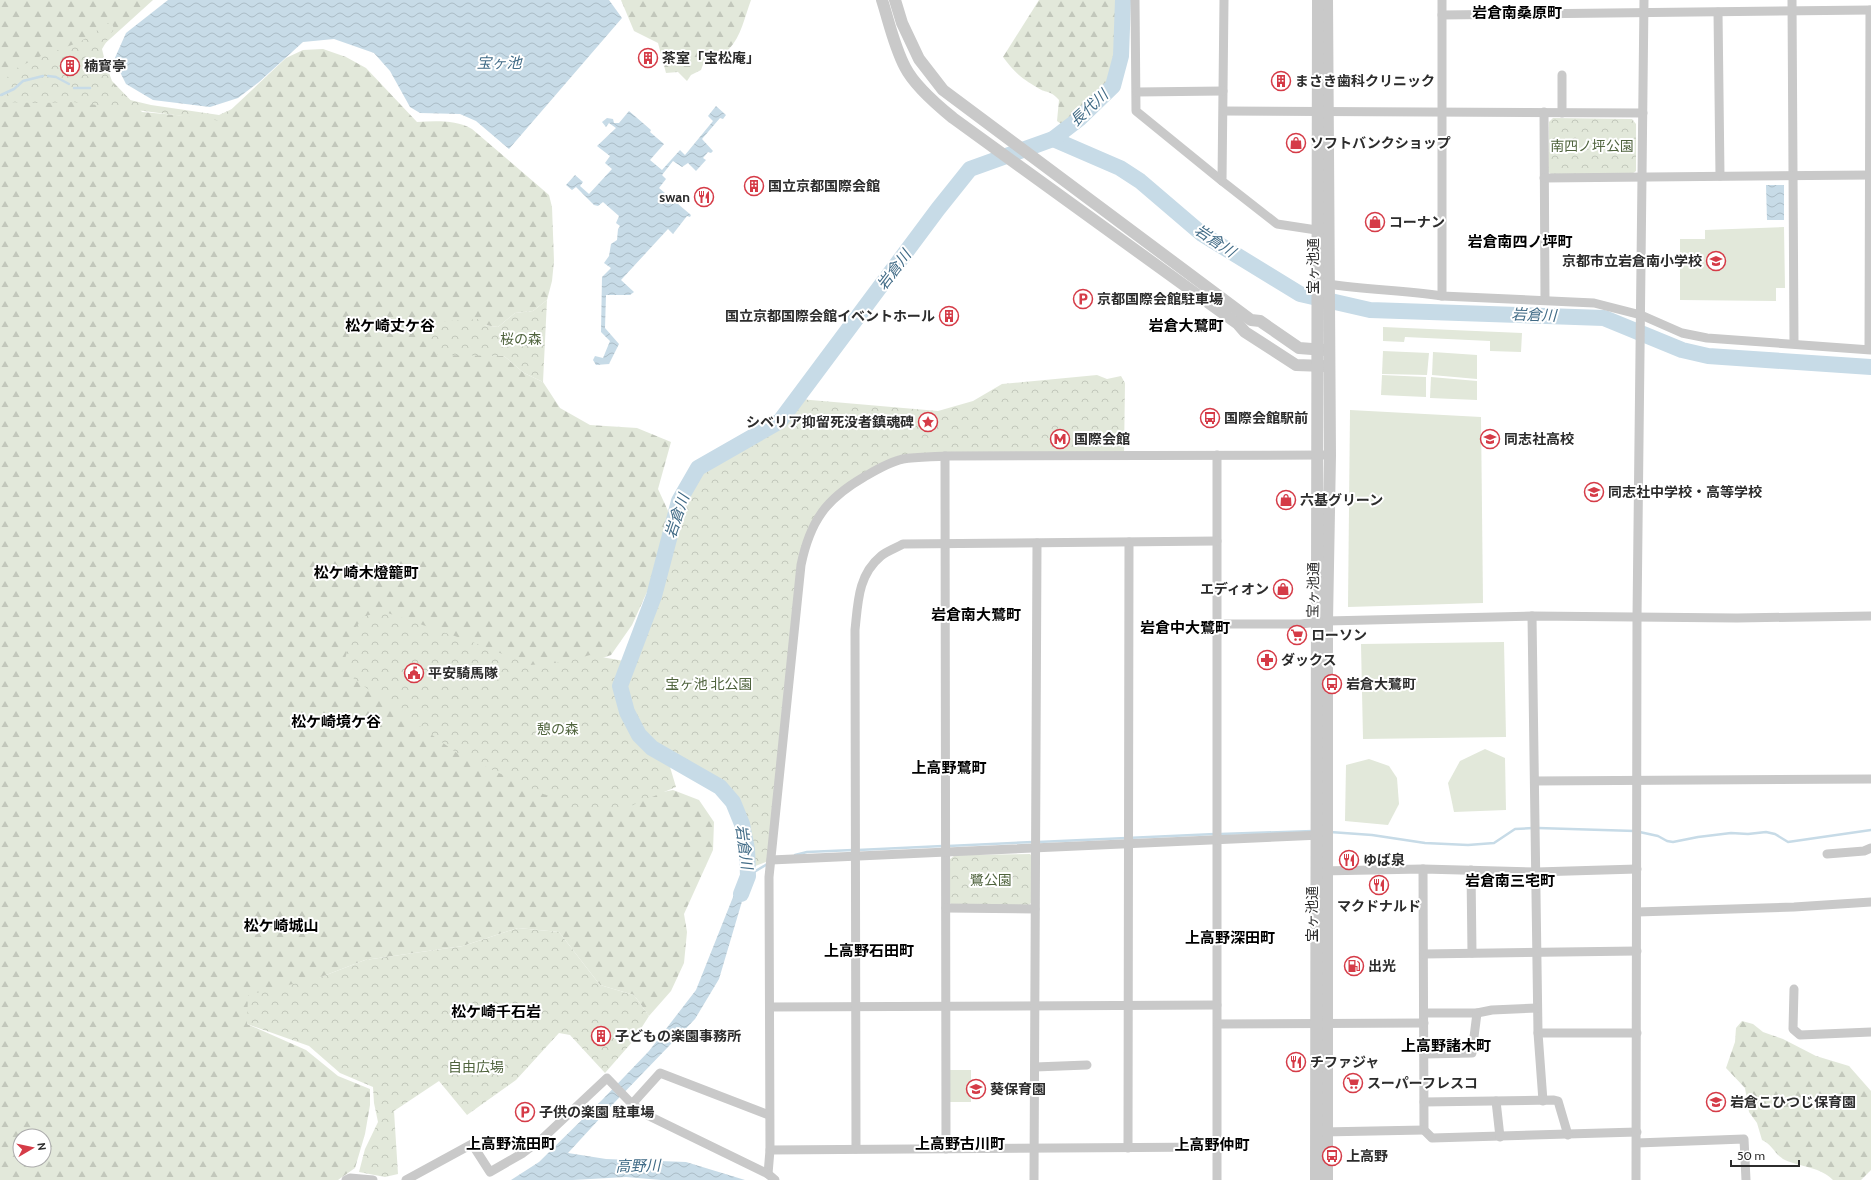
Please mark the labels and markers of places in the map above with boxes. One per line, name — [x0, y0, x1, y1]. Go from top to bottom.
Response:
building icon: 茶室「宝松庵」 — [637, 47, 659, 69]
place label: 茶室「宝松庵」 — [662, 49, 760, 67]
building icon: 楠寳亭 — [59, 55, 81, 77]
place label: 楠寳亭 — [84, 57, 126, 75]
building icon: まさき歯科クリニック — [1270, 70, 1292, 92]
place label: まさき歯科クリニック — [1295, 72, 1435, 90]
shop icon: ソフトバンクショップ — [1285, 132, 1307, 154]
place label: ソフトバンクショップ — [1310, 134, 1451, 152]
building icon: 国立京都国際会館 — [743, 175, 765, 197]
place label: 国立京都国際会館 — [768, 177, 880, 195]
restaurant icon: swan — [693, 186, 715, 208]
place label: swan — [659, 188, 690, 206]
shop icon: コーナン — [1364, 211, 1386, 233]
place label: コーナン — [1389, 213, 1445, 231]
school or university icon: 京都市立岩倉南小学校 — [1705, 250, 1727, 272]
place label: 京都市立岩倉南小学校 — [1562, 252, 1702, 270]
parking icon: 京都国際会館駐車場 — [1072, 288, 1094, 310]
place label: 京都国際会館駐車場 — [1097, 290, 1223, 308]
building icon: 国立京都国際会館イベントホール — [938, 305, 960, 327]
place label: 国立京都国際会館イベントホール — [725, 307, 935, 325]
bus stop icon: 国際会館駅前 — [1199, 407, 1221, 429]
place label: 国際会館駅前 — [1224, 409, 1308, 427]
place icon: シベリア抑留死没者鎮魂碑 — [917, 411, 939, 433]
place label: シベリア抑留死没者鎮魂碑 — [746, 413, 914, 431]
metro station icon: 国際会館 — [1049, 428, 1071, 450]
school or university icon: 同志社高校 — [1479, 428, 1501, 450]
place label: 国際会館 — [1074, 430, 1130, 448]
place label: 同志社高校 — [1504, 430, 1574, 448]
school or university icon: 同志社中学校・高等学校 — [1583, 481, 1605, 503]
place label: 同志社中学校・高等学校 — [1608, 483, 1762, 501]
shop icon: 六基グリーン — [1275, 489, 1297, 511]
place label: 六基グリーン — [1300, 491, 1383, 509]
shop icon: エディオン — [1272, 578, 1294, 600]
place label: エディオン — [1200, 580, 1269, 598]
supermarket icon: ローソン — [1286, 624, 1308, 646]
place label: ローソン — [1311, 626, 1367, 644]
pharmacy icon: ダックス — [1256, 649, 1278, 671]
place label: ダックス — [1281, 651, 1337, 669]
public building icon: 平安騎馬隊 — [403, 662, 425, 684]
place label: 平安騎馬隊 — [428, 664, 498, 682]
bus stop icon: 岩倉大鷺町 — [1321, 673, 1343, 695]
place label: 岩倉大鷺町 — [1346, 675, 1416, 693]
restaurant icon: ゆば泉 — [1338, 849, 1360, 871]
place label: ゆば泉 — [1363, 851, 1405, 869]
restaurant icon: マクドナルド — [1368, 874, 1390, 896]
place label: マクドナルド — [1337, 897, 1421, 915]
fuel station icon: 出光 — [1343, 955, 1365, 977]
place label: 出光 — [1368, 957, 1396, 975]
building icon: 子どもの楽園事務所 — [590, 1025, 612, 1047]
place label: 子どもの楽園事務所 — [615, 1027, 741, 1045]
restaurant icon: チファジャ — [1285, 1051, 1307, 1073]
place label: チファジャ — [1310, 1053, 1379, 1071]
supermarket icon: スーパーフレスコ — [1342, 1072, 1364, 1094]
place label: スーパーフレスコ — [1367, 1074, 1478, 1092]
school or university icon: 葵保育園 — [965, 1078, 987, 1100]
place label: 葵保育園 — [990, 1080, 1046, 1098]
school or university icon: 岩倉こひつじ保育園 — [1705, 1091, 1727, 1113]
place label: 岩倉こひつじ保育園 — [1730, 1093, 1856, 1111]
parking icon: 子供の楽園 駐車場 — [514, 1101, 536, 1123]
place label: 子供の楽園 駐車場 — [539, 1103, 654, 1121]
bus stop icon: 上高野 — [1321, 1145, 1343, 1167]
place label: 上高野 — [1346, 1147, 1388, 1165]

